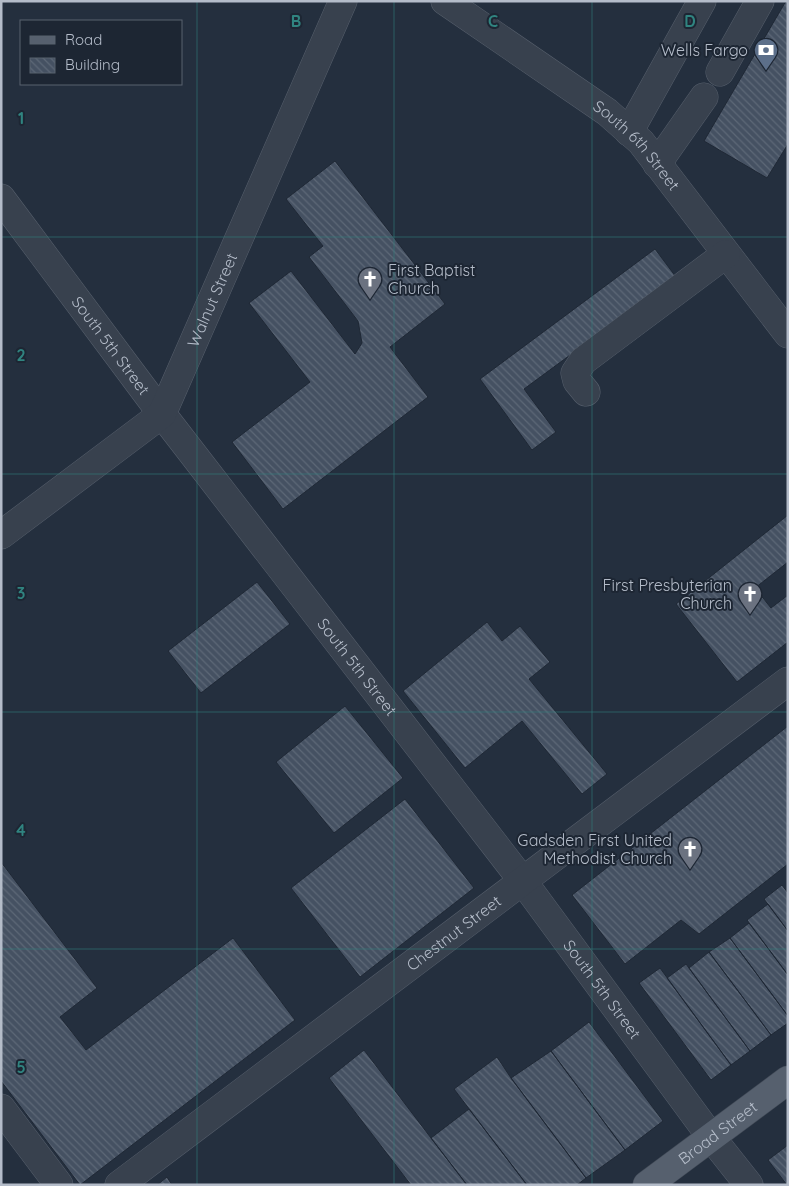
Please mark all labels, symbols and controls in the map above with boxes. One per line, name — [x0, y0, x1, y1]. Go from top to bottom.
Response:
text: B — [291, 11, 301, 31]
text: C — [488, 11, 498, 31]
text: D — [684, 11, 696, 31]
legend — [20, 20, 182, 85]
text: Road — [65, 30, 102, 49]
bank icon: Wells Fargo — [753, 37, 779, 71]
place label: Wells Fargo — [661, 40, 748, 60]
text: Building — [65, 55, 120, 74]
street label: South 6th Street — [589, 96, 684, 194]
text: 1 — [18, 108, 24, 128]
street label: Walnut Street — [183, 250, 241, 350]
place label: First Baptist Church — [388, 260, 476, 298]
church icon: First Baptist Church — [357, 266, 383, 300]
street label: South 5th Street — [68, 292, 154, 399]
text: 2 — [16, 345, 26, 365]
place label: First Presbyterian Church — [602, 575, 732, 613]
church icon: First Presbyterian Church — [737, 581, 763, 615]
text: 3 — [17, 583, 25, 603]
street label: South 5th Street — [313, 614, 401, 720]
text: 4 — [16, 820, 26, 840]
place label: Gadsden First United Methodist Church — [517, 830, 672, 868]
church icon: Gadsden First United Methodist Church — [677, 836, 703, 870]
street label: Chestnut Street — [402, 891, 505, 975]
street label: South 5th Street — [559, 936, 645, 1043]
text: 5 — [16, 1057, 26, 1077]
street label: Broad Street — [674, 1097, 761, 1168]

